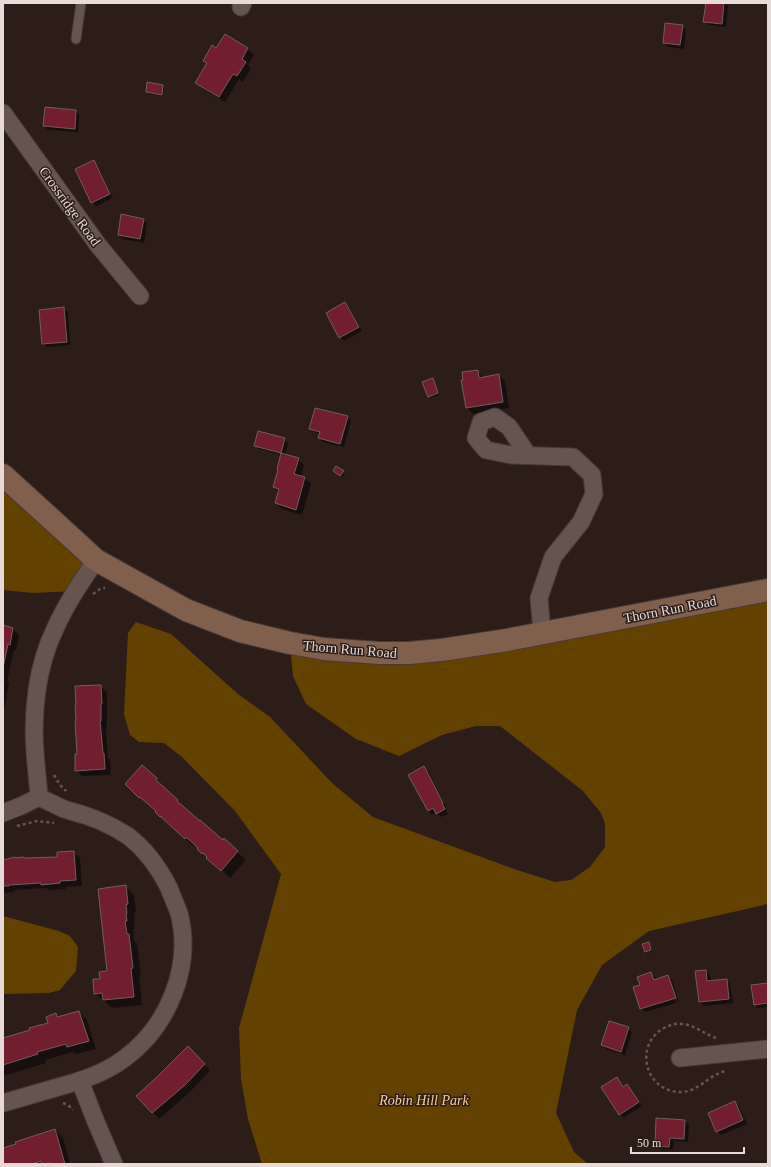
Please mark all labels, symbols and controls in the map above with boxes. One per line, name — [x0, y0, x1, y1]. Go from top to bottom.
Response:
street label: Crossridge Road — [36, 164, 103, 249]
street label: Thorn Run Road — [622, 593, 718, 626]
street label: Thorn Run Road — [302, 638, 397, 661]
park label: Robin Hill Park — [378, 1093, 470, 1108]
scale bar — [631, 1129, 744, 1155]
text: 50 m — [637, 1136, 662, 1150]

